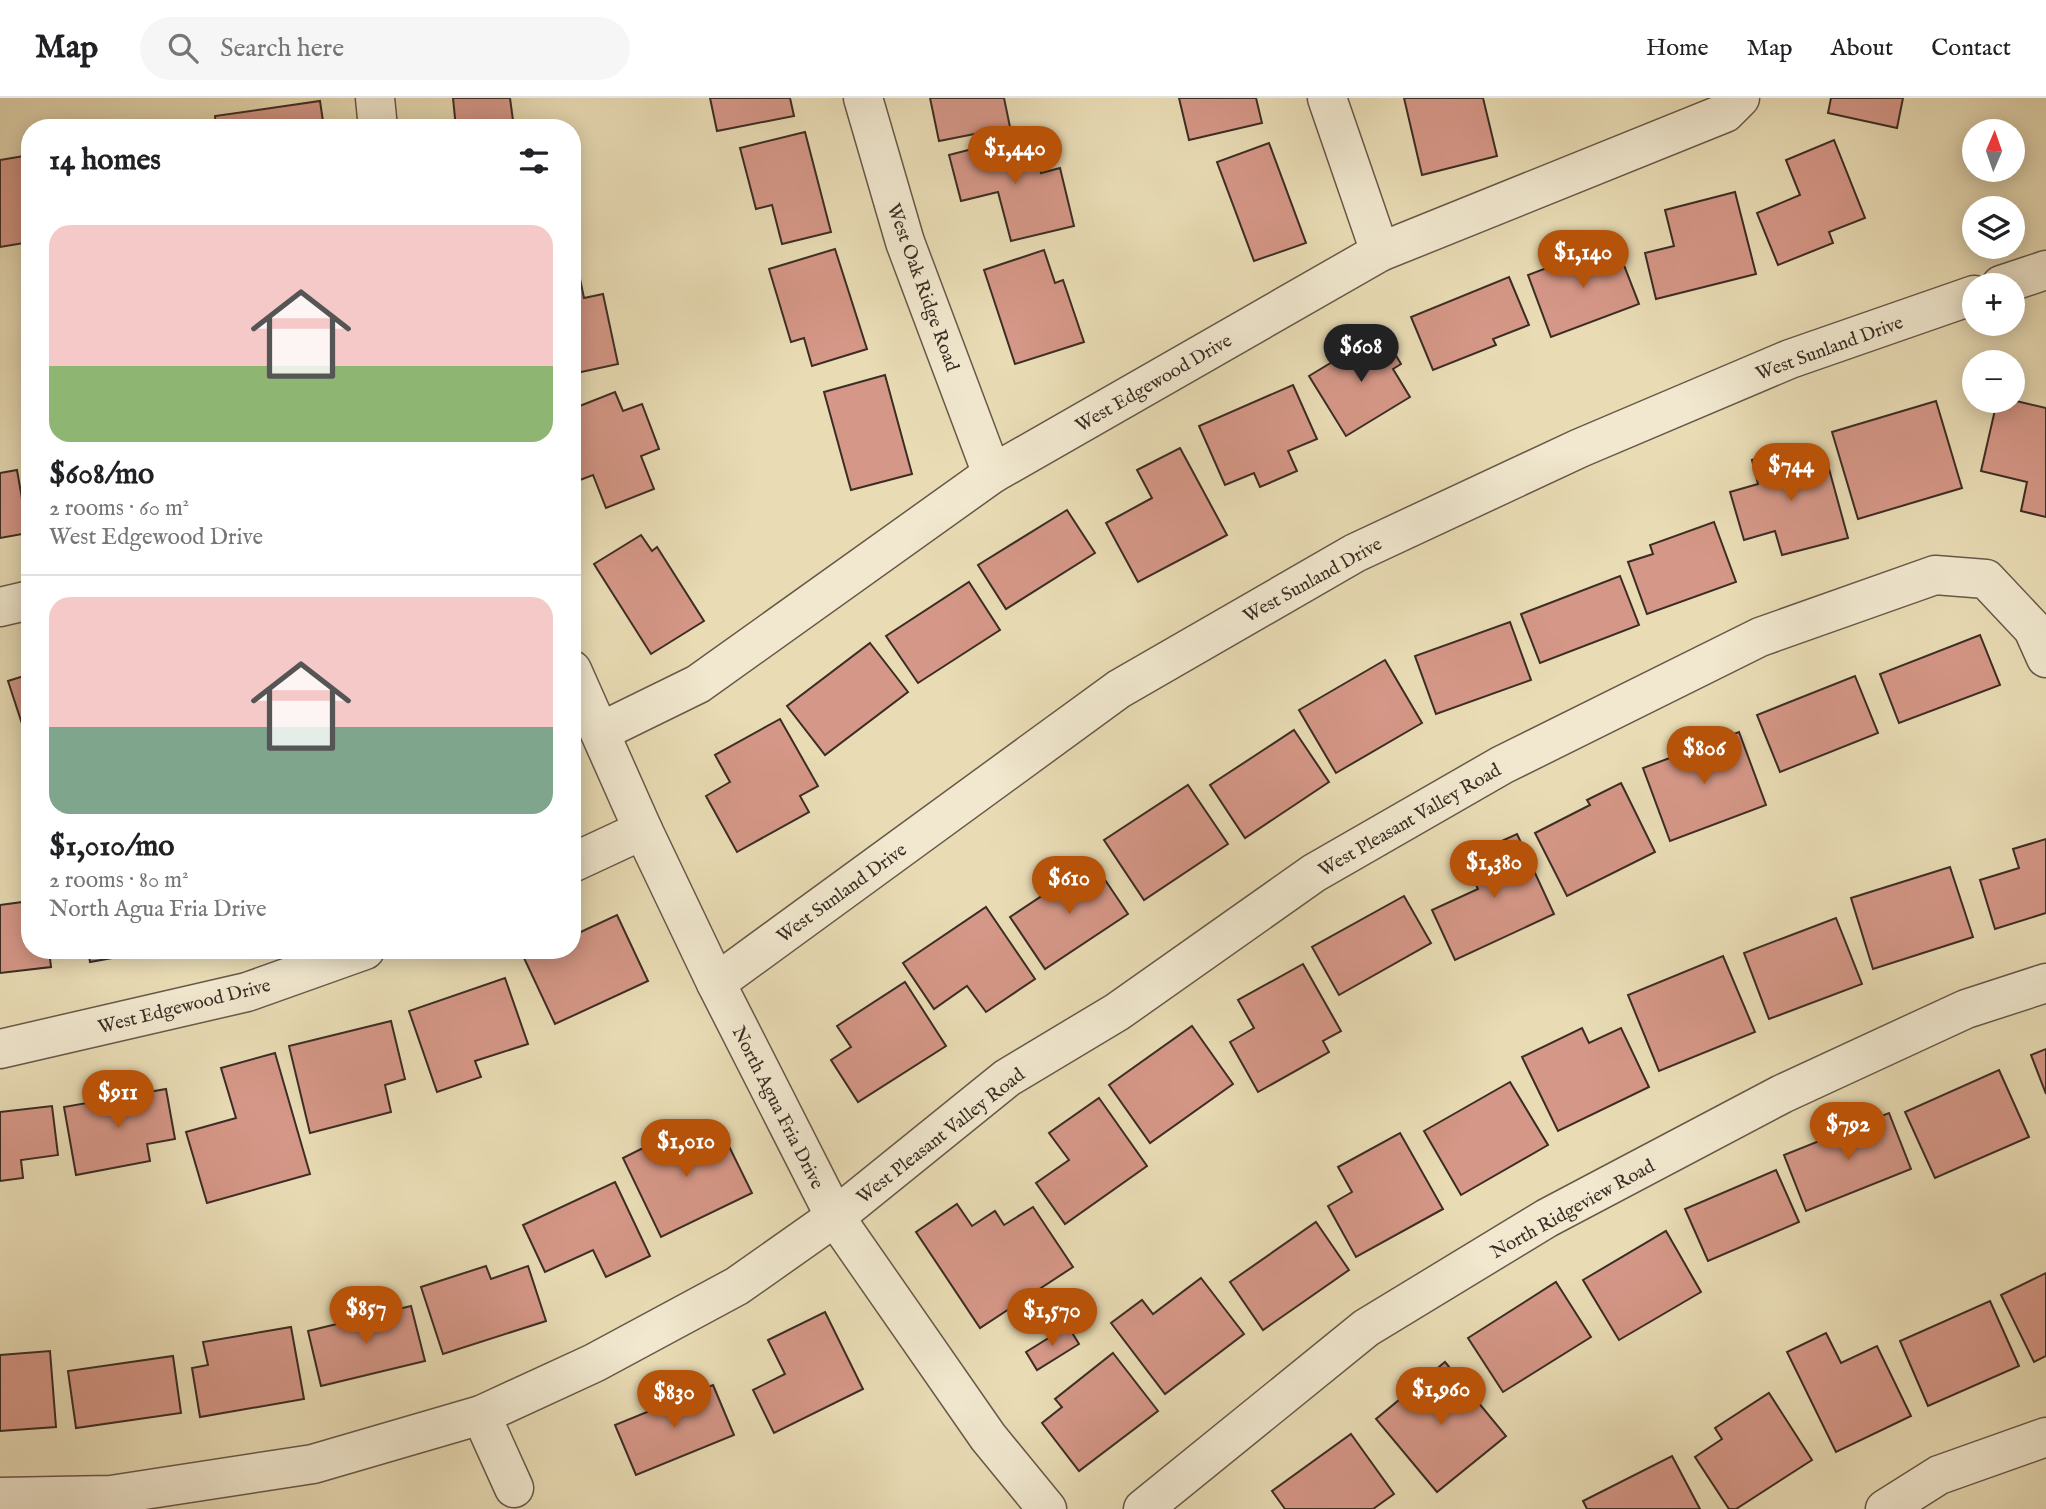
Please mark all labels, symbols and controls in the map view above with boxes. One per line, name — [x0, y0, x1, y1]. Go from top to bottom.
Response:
search box — [140, 17, 630, 80]
text: Map — [35, 27, 98, 69]
icon: search — [164, 29, 202, 67]
text: Search here — [220, 32, 344, 65]
text: Home — [1646, 33, 1709, 64]
text: Map — [1747, 33, 1793, 64]
text: About — [1831, 33, 1893, 64]
text: Contact — [1931, 33, 2011, 64]
north arrow — [1962, 119, 2025, 182]
map controls — [1962, 119, 2025, 413]
pin: $1,440 — [958, 126, 1072, 186]
text: $1,440 — [984, 134, 1046, 163]
text: 14 homes — [49, 142, 161, 180]
icon: filters — [515, 142, 553, 180]
button: layers — [1962, 196, 2025, 259]
street label: West Oak Ridge Road — [881, 200, 964, 376]
pin: $1,140 — [1526, 230, 1640, 290]
text: $1,140 — [1554, 238, 1612, 267]
icon: home — [238, 271, 364, 397]
button: + — [1962, 273, 2025, 336]
street label: West Sunland Drive — [1753, 311, 1907, 387]
pin: $608 — [1320, 324, 1402, 384]
street label: West Edgewood Drive — [1071, 329, 1237, 438]
text: $608 — [1340, 332, 1382, 361]
button: − — [1962, 350, 2025, 413]
pin: $744 — [1750, 444, 1832, 503]
text: $744 — [1768, 451, 1814, 480]
text: $608/mo — [49, 456, 154, 494]
text: 2 rooms · 60 m² — [49, 494, 189, 523]
text: West Edgewood Drive — [49, 523, 263, 552]
street label: West Sunland Drive — [1239, 533, 1387, 629]
icon: home — [238, 643, 364, 769]
pin: $806 — [1663, 726, 1745, 786]
text: $806 — [1683, 734, 1725, 763]
street label: West Pleasant Valley Road — [1314, 758, 1506, 883]
text: $1,010/mo — [49, 828, 175, 866]
street label: West Sunland Drive — [772, 838, 912, 949]
pin: $1,380 — [1437, 840, 1551, 900]
text: $1,380 — [1466, 848, 1522, 877]
pin: $610 — [1028, 856, 1110, 916]
text: $610 — [1048, 864, 1090, 893]
text: 2 rooms · 80 m² — [49, 866, 189, 895]
text: North Agua Fria Drive — [49, 895, 267, 924]
street label: West Edgewood Drive — [96, 974, 273, 1040]
street label: North Agua Fria Drive — [726, 1022, 829, 1194]
street label: West Pleasant Valley Road — [852, 1063, 1031, 1210]
pin: $911 — [77, 1070, 159, 1130]
text: $911 — [98, 1078, 138, 1107]
pin: $792 — [1807, 1102, 1889, 1162]
text: $792 — [1826, 1110, 1870, 1139]
pin: $1,010 — [629, 1119, 743, 1179]
text: $1,010 — [657, 1127, 715, 1156]
street label: North Ridgeview Road — [1487, 1154, 1660, 1265]
pin: $857 — [325, 1286, 407, 1346]
pin: $1,570 — [995, 1288, 1109, 1348]
text: $857 — [346, 1294, 386, 1323]
text: $1,570 — [1023, 1296, 1081, 1325]
pin: $1,960 — [1384, 1368, 1498, 1427]
pin: $830 — [633, 1370, 715, 1430]
text: $1,960 — [1412, 1375, 1470, 1404]
text: $830 — [653, 1378, 695, 1407]

